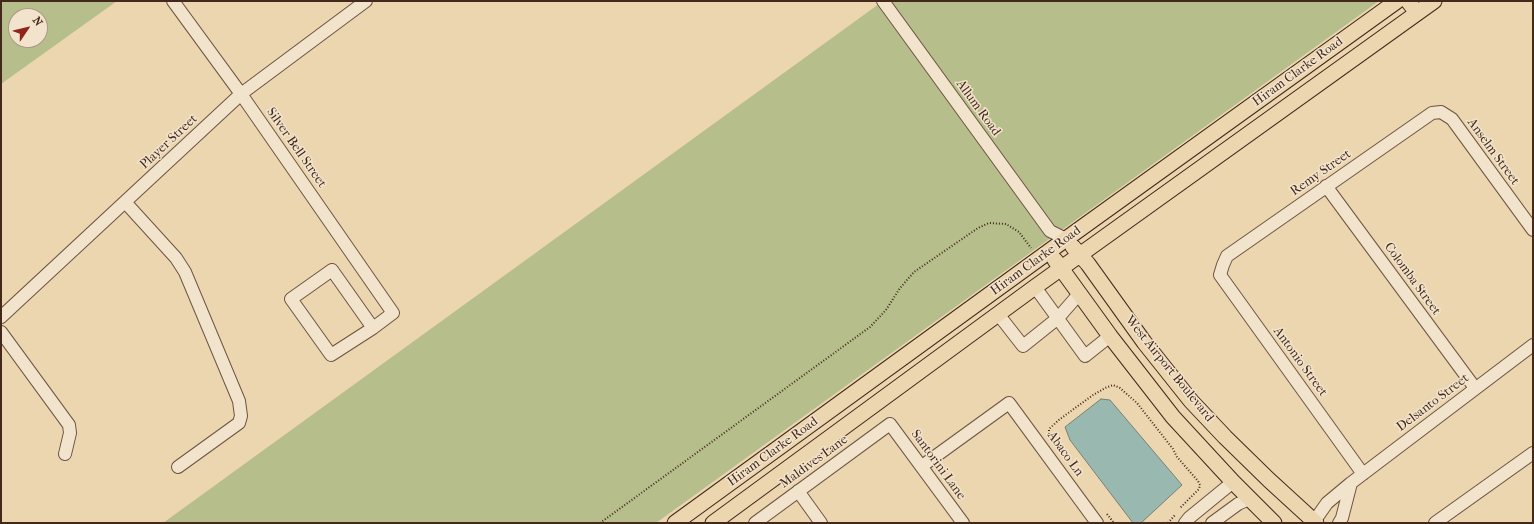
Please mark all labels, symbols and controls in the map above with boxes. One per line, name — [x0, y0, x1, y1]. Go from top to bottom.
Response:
north arrow — [8, 8, 48, 48]
text: N — [30, 14, 45, 29]
street label: Hiram Clarke Road — [1250, 34, 1346, 110]
street label: Allum Road — [952, 77, 1004, 139]
street label: Silver Bell Street — [263, 105, 329, 191]
street label: Player Street — [137, 111, 201, 173]
street label: Anselm Street — [1464, 116, 1522, 188]
street label: Remy Street — [1288, 146, 1354, 200]
street label: Hiram Clarke Road — [988, 223, 1084, 299]
street label: Colomba Street — [1380, 240, 1444, 318]
street label: West Airport Boulevard — [1121, 313, 1217, 425]
street label: Antonio Street — [1270, 324, 1330, 400]
street label: Delsanto Street — [1394, 371, 1472, 435]
street label: Hiram Clarke Road — [725, 414, 821, 490]
street label: Santorini Lane — [907, 427, 969, 503]
street label: Abaco Ln — [1043, 428, 1087, 480]
street label: Maldives Lane — [777, 432, 851, 492]

